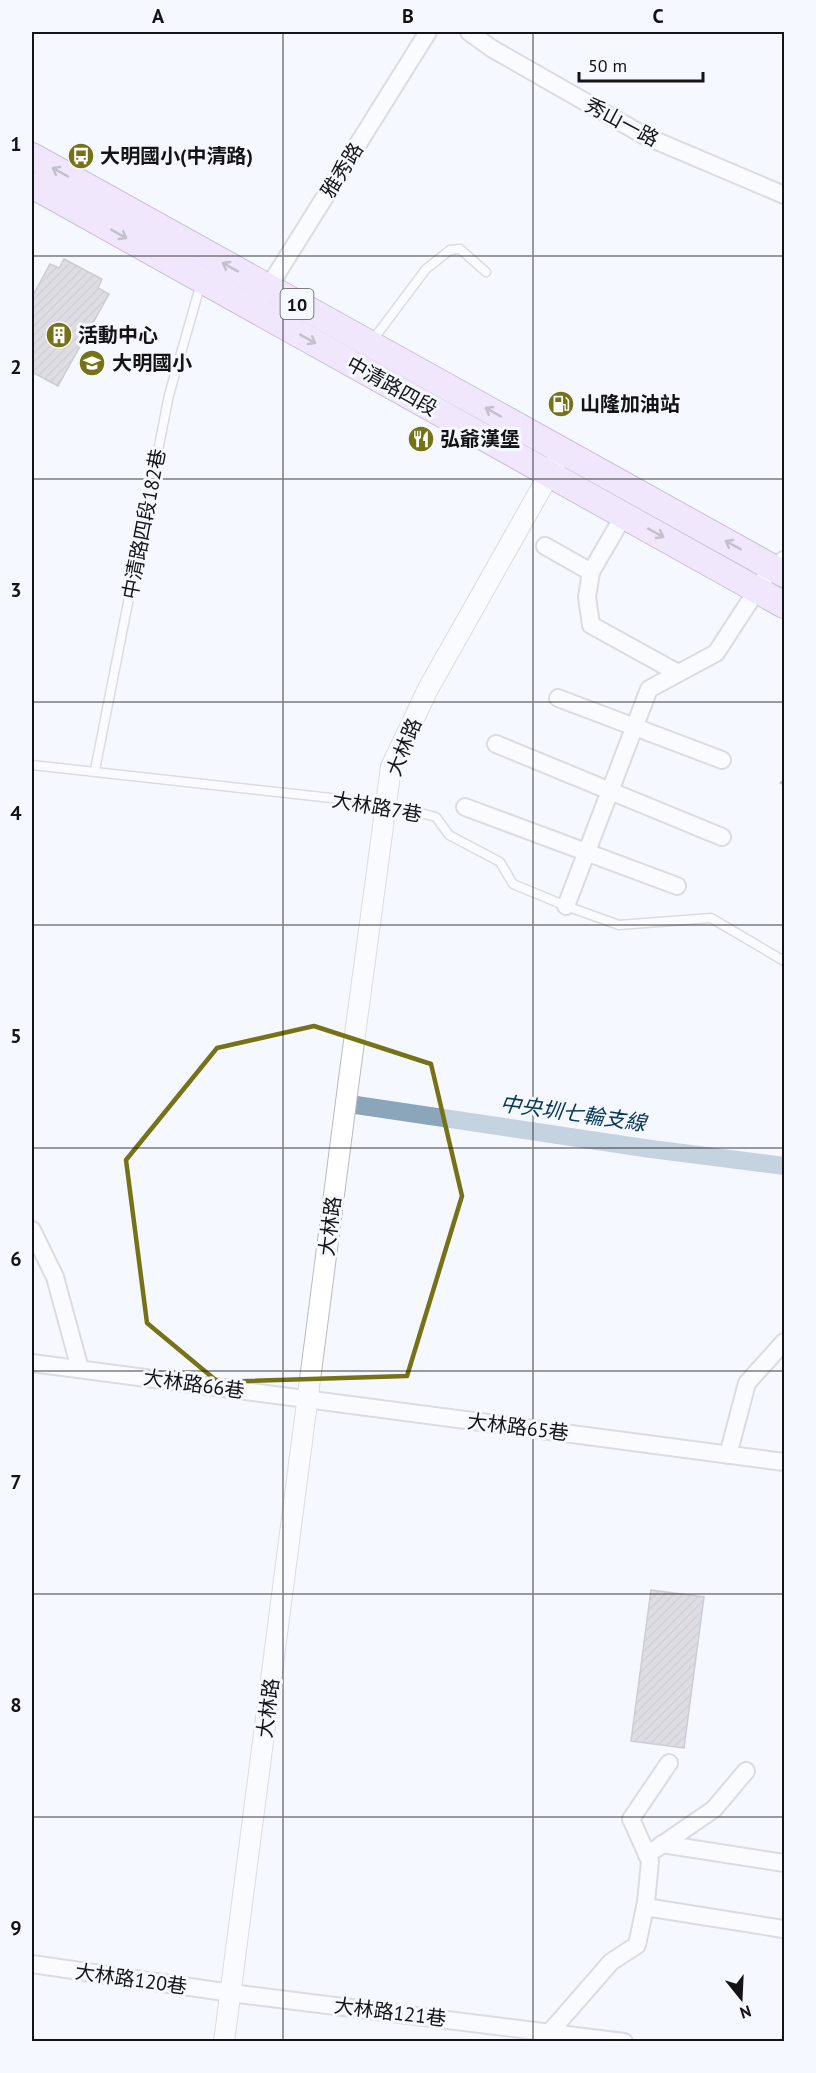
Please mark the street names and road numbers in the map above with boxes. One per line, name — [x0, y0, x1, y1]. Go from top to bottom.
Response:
street label: 秀山一路 — [581, 92, 663, 152]
street label: 雅秀路 — [315, 138, 369, 202]
road number: 10 — [280, 289, 314, 319]
street label: 中清路四段 — [342, 350, 442, 422]
street label: 中清路四段182巷 — [117, 447, 171, 601]
street label: 大林路 — [381, 714, 427, 780]
street label: 大林路7巷 — [330, 786, 424, 828]
street label: 大林路 — [313, 1195, 347, 1257]
street label: 大林路66巷 — [142, 1364, 246, 1404]
street label: 大林路65巷 — [466, 1408, 570, 1446]
street label: 大林路 — [251, 1677, 285, 1739]
street label: 大林路120巷 — [73, 1958, 189, 2000]
street label: 大林路121巷 — [332, 1992, 448, 2032]

